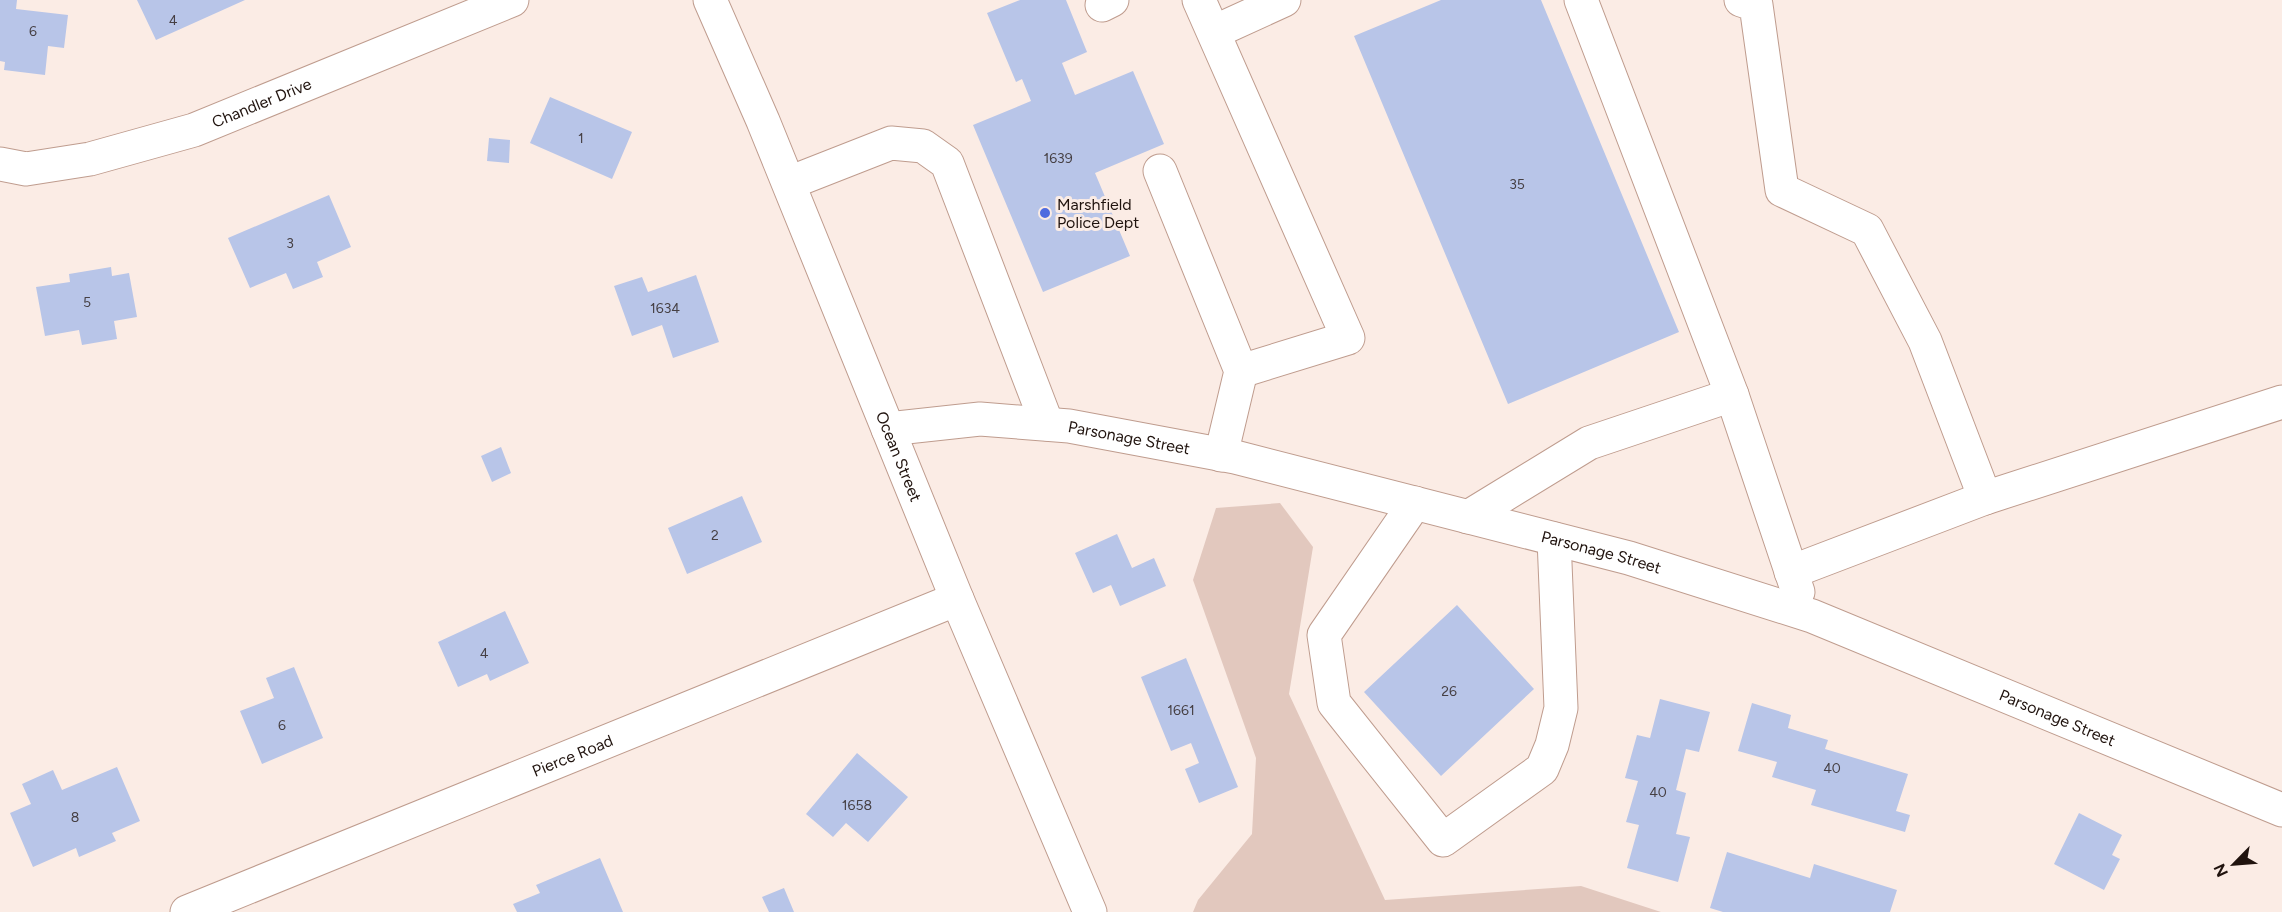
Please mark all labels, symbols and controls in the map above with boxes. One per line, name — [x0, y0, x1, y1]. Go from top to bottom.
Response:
house number: 4 — [169, 12, 178, 29]
house number: 6 — [29, 23, 37, 40]
street label: Chandler Drive — [209, 74, 314, 132]
house number: 1 — [578, 130, 584, 147]
house number: 1639 — [1043, 150, 1073, 167]
house number: 35 — [1509, 176, 1525, 193]
place label: Marshfield Police Dept — [1057, 195, 1139, 232]
marker: Marshfield Police Dept — [1038, 206, 1052, 220]
house number: 3 — [286, 235, 294, 252]
house number: 5 — [83, 294, 91, 311]
house number: 1634 — [650, 300, 680, 317]
street label: Ocean Street — [872, 409, 925, 504]
street label: Parsonage Street — [1067, 417, 1192, 458]
house number: 2 — [711, 527, 719, 544]
street label: Parsonage Street — [1539, 527, 1664, 578]
house number: 4 — [480, 645, 489, 662]
house number: 26 — [1441, 683, 1457, 700]
street label: Parsonage Street — [1997, 685, 2118, 750]
house number: 1661 — [1167, 702, 1195, 719]
house number: 6 — [278, 717, 286, 734]
street label: Pierce Road — [529, 731, 616, 781]
house number: 40 — [1823, 760, 1841, 777]
house number: 40 — [1649, 784, 1667, 801]
house number: 1658 — [842, 797, 872, 814]
house number: 8 — [71, 809, 79, 826]
north arrow — [2204, 834, 2264, 894]
text: N — [2210, 861, 2232, 880]

